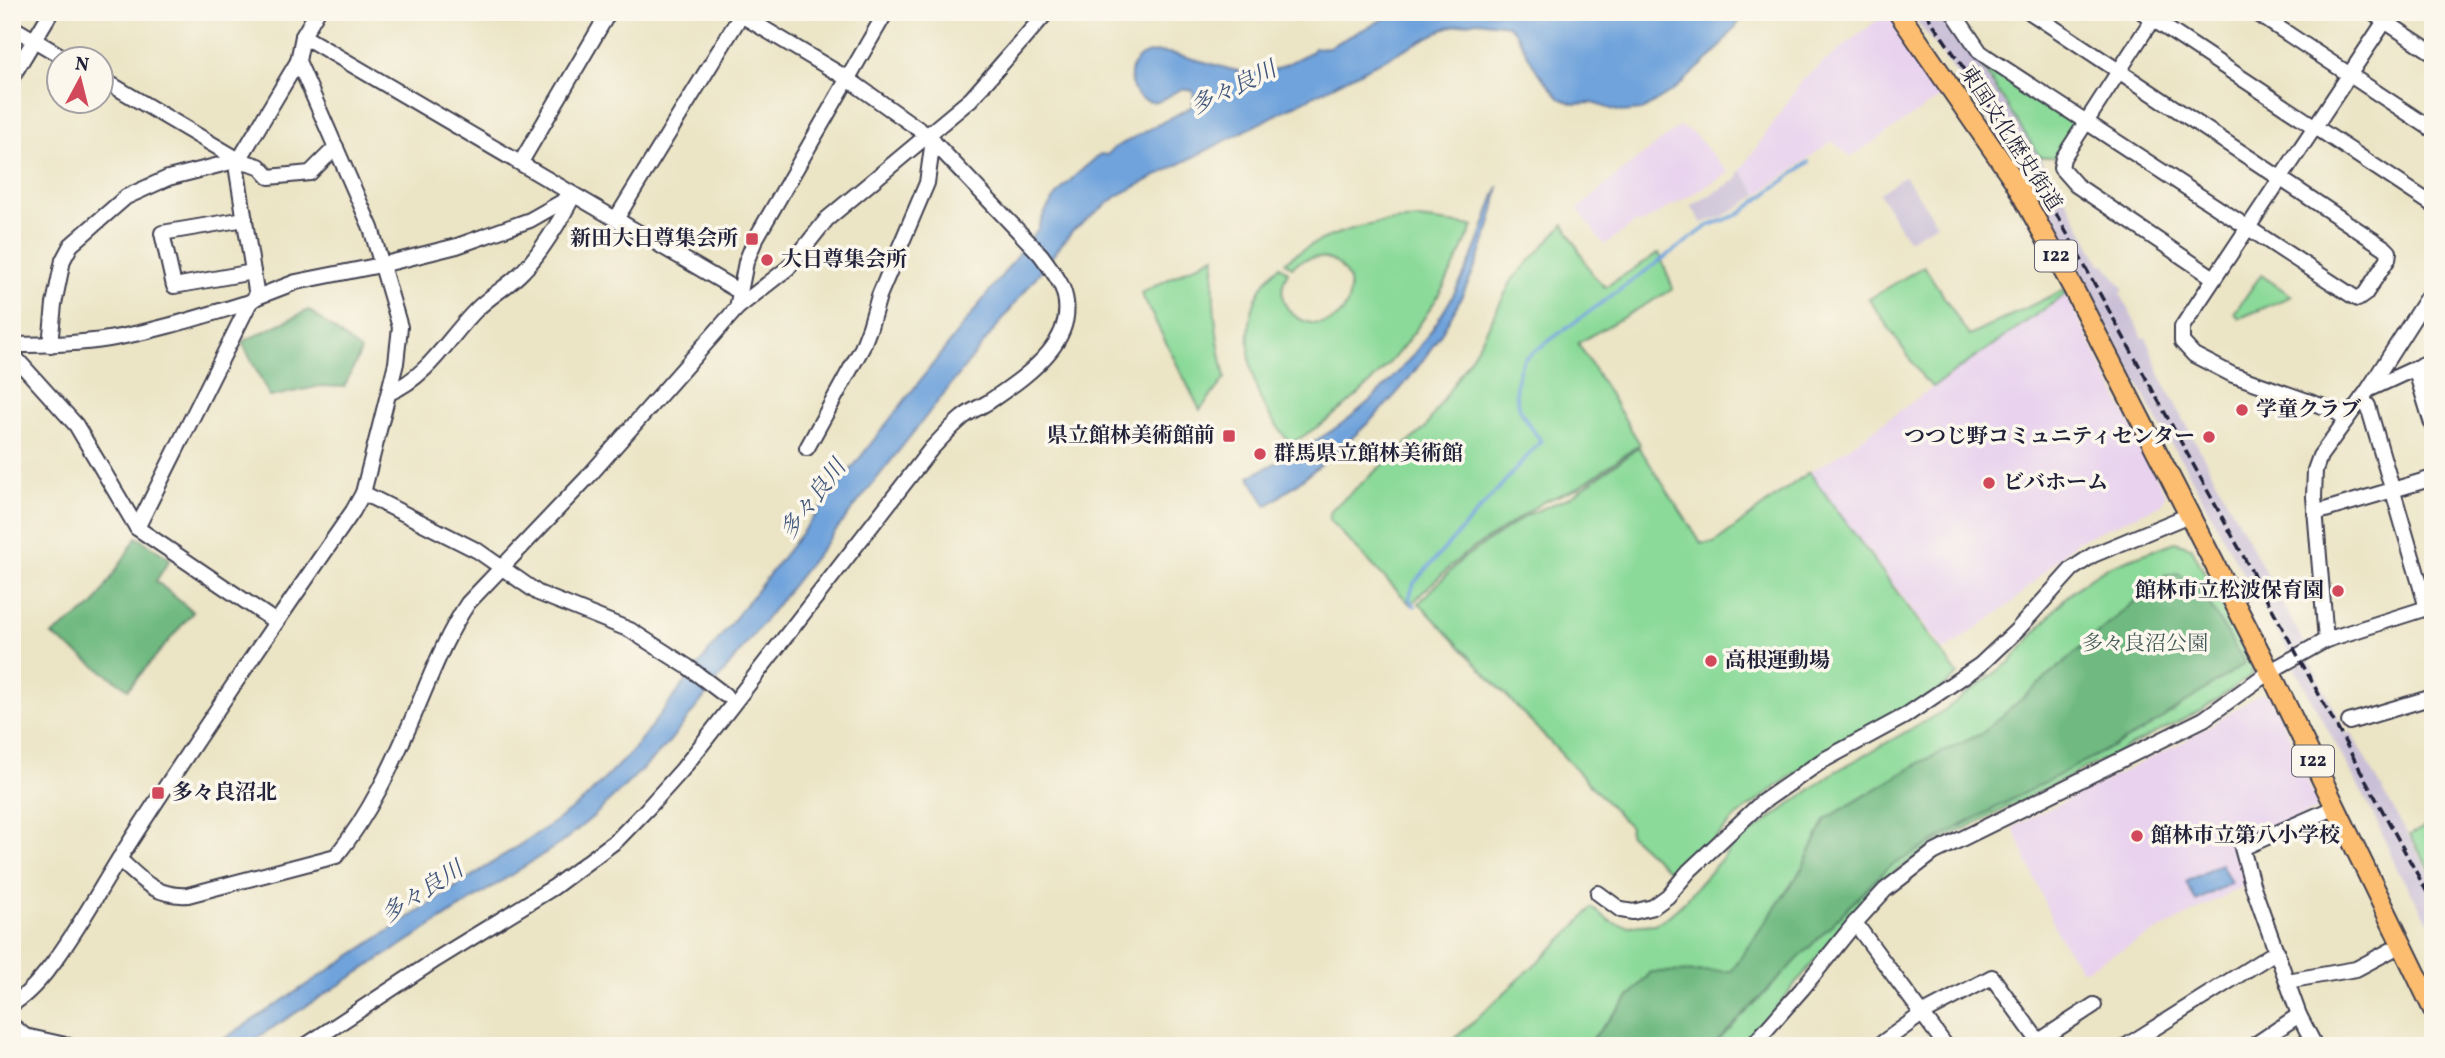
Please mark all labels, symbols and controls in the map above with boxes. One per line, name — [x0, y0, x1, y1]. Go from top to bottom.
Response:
north arrow — [46, 46, 116, 116]
text: N — [73, 51, 90, 79]
water label: 多々良川 — [1186, 53, 1285, 124]
street label: 東国文化歴史街道 — [1952, 61, 2068, 217]
place label: 新田大日尊集会所 — [570, 225, 738, 254]
marker: 新田大日尊集会所 — [744, 231, 760, 247]
road number: 122 — [2035, 240, 2077, 272]
place label: 大日尊集会所 — [781, 246, 907, 275]
marker: 大日尊集会所 — [759, 252, 775, 268]
place label: 学童クラブ — [2256, 396, 2361, 425]
marker: 学童クラブ — [2234, 402, 2250, 418]
place label: 県立館林美術館前 — [1047, 422, 1215, 451]
place label: つつじ野コミュニティセンター — [1904, 423, 2195, 452]
marker: 県立館林美術館前 — [1221, 428, 1237, 444]
marker: つつじ野コミュニティセンター — [2201, 429, 2217, 445]
place label: 群馬県立館林美術館 — [1274, 440, 1463, 469]
marker: 群馬県立館林美術館 — [1252, 446, 1268, 462]
water label: 多々良川 — [774, 451, 856, 546]
place label: ビバホーム — [2003, 469, 2108, 498]
marker: ビバホーム — [1981, 475, 1997, 491]
place label: 館林市立松波保育園 — [2135, 577, 2324, 606]
marker: 館林市立松波保育園 — [2330, 583, 2346, 599]
park label: 多々良沼公園 — [2082, 630, 2208, 659]
place label: 高根運動場 — [1725, 647, 1830, 676]
marker: 高根運動場 — [1703, 653, 1719, 669]
road number: 122 — [2292, 746, 2334, 776]
place label: 多々良沼北 — [172, 779, 277, 808]
marker: 多々良沼北 — [150, 785, 166, 801]
place label: 館林市立第八小学校 — [2151, 822, 2340, 851]
marker: 館林市立第八小学校 — [2129, 828, 2145, 844]
water label: 多々良川 — [376, 853, 473, 931]

